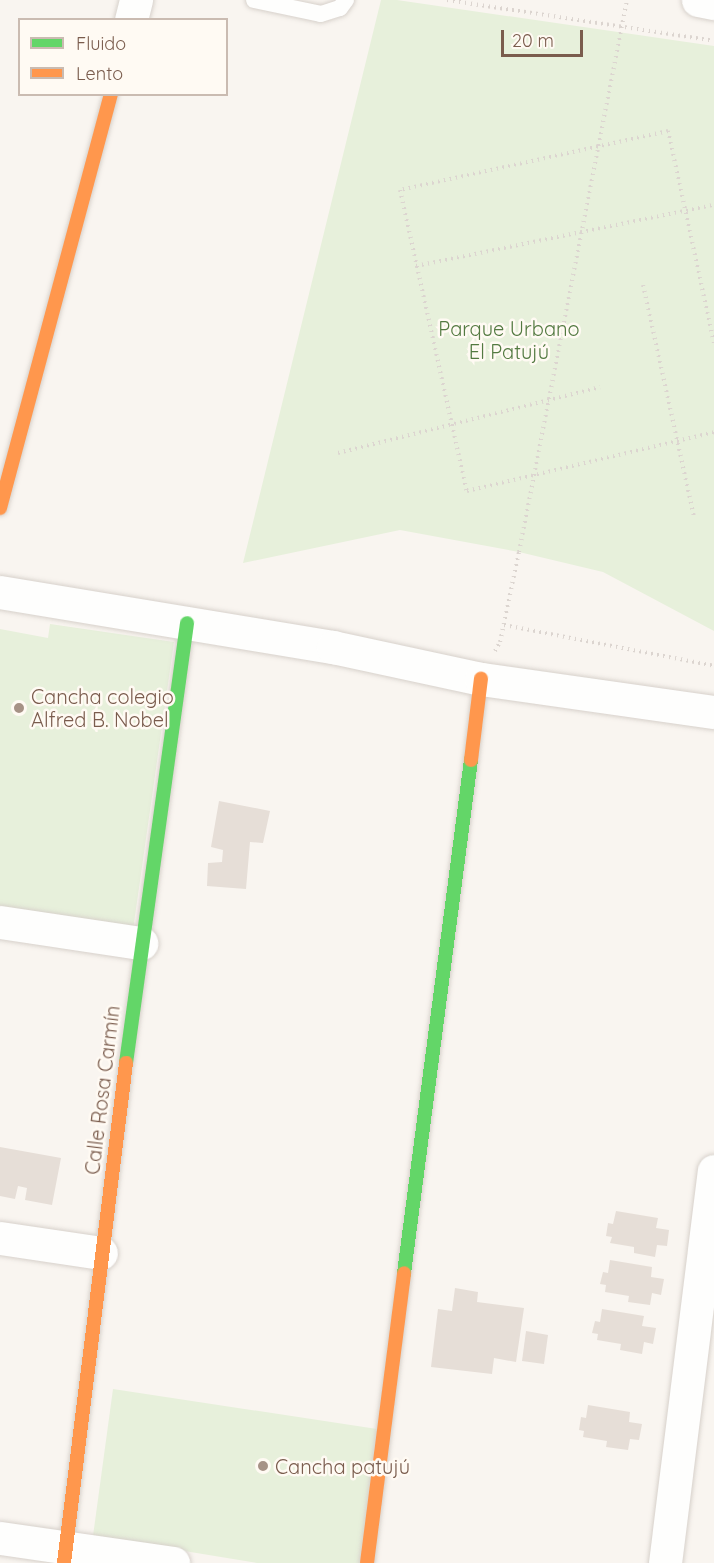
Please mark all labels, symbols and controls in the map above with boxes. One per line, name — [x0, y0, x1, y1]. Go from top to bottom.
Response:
legend — [18, 18, 228, 96]
scale bar — [504, 18, 586, 56]
text: 20 m — [512, 29, 554, 52]
text: Fluido — [76, 32, 126, 55]
text: Lento — [76, 62, 123, 85]
park label: Parque Urbano El Patujú — [438, 317, 580, 364]
place label: Cancha colegio Alfred B. Nobel — [31, 684, 174, 731]
marker: Cancha colegio Alfred B. Nobel — [12, 701, 26, 715]
street label: Calle Rosa Carmín — [80, 1004, 124, 1176]
place label: Cancha patujú — [275, 1454, 410, 1478]
marker: Cancha patujú — [256, 1459, 270, 1473]

